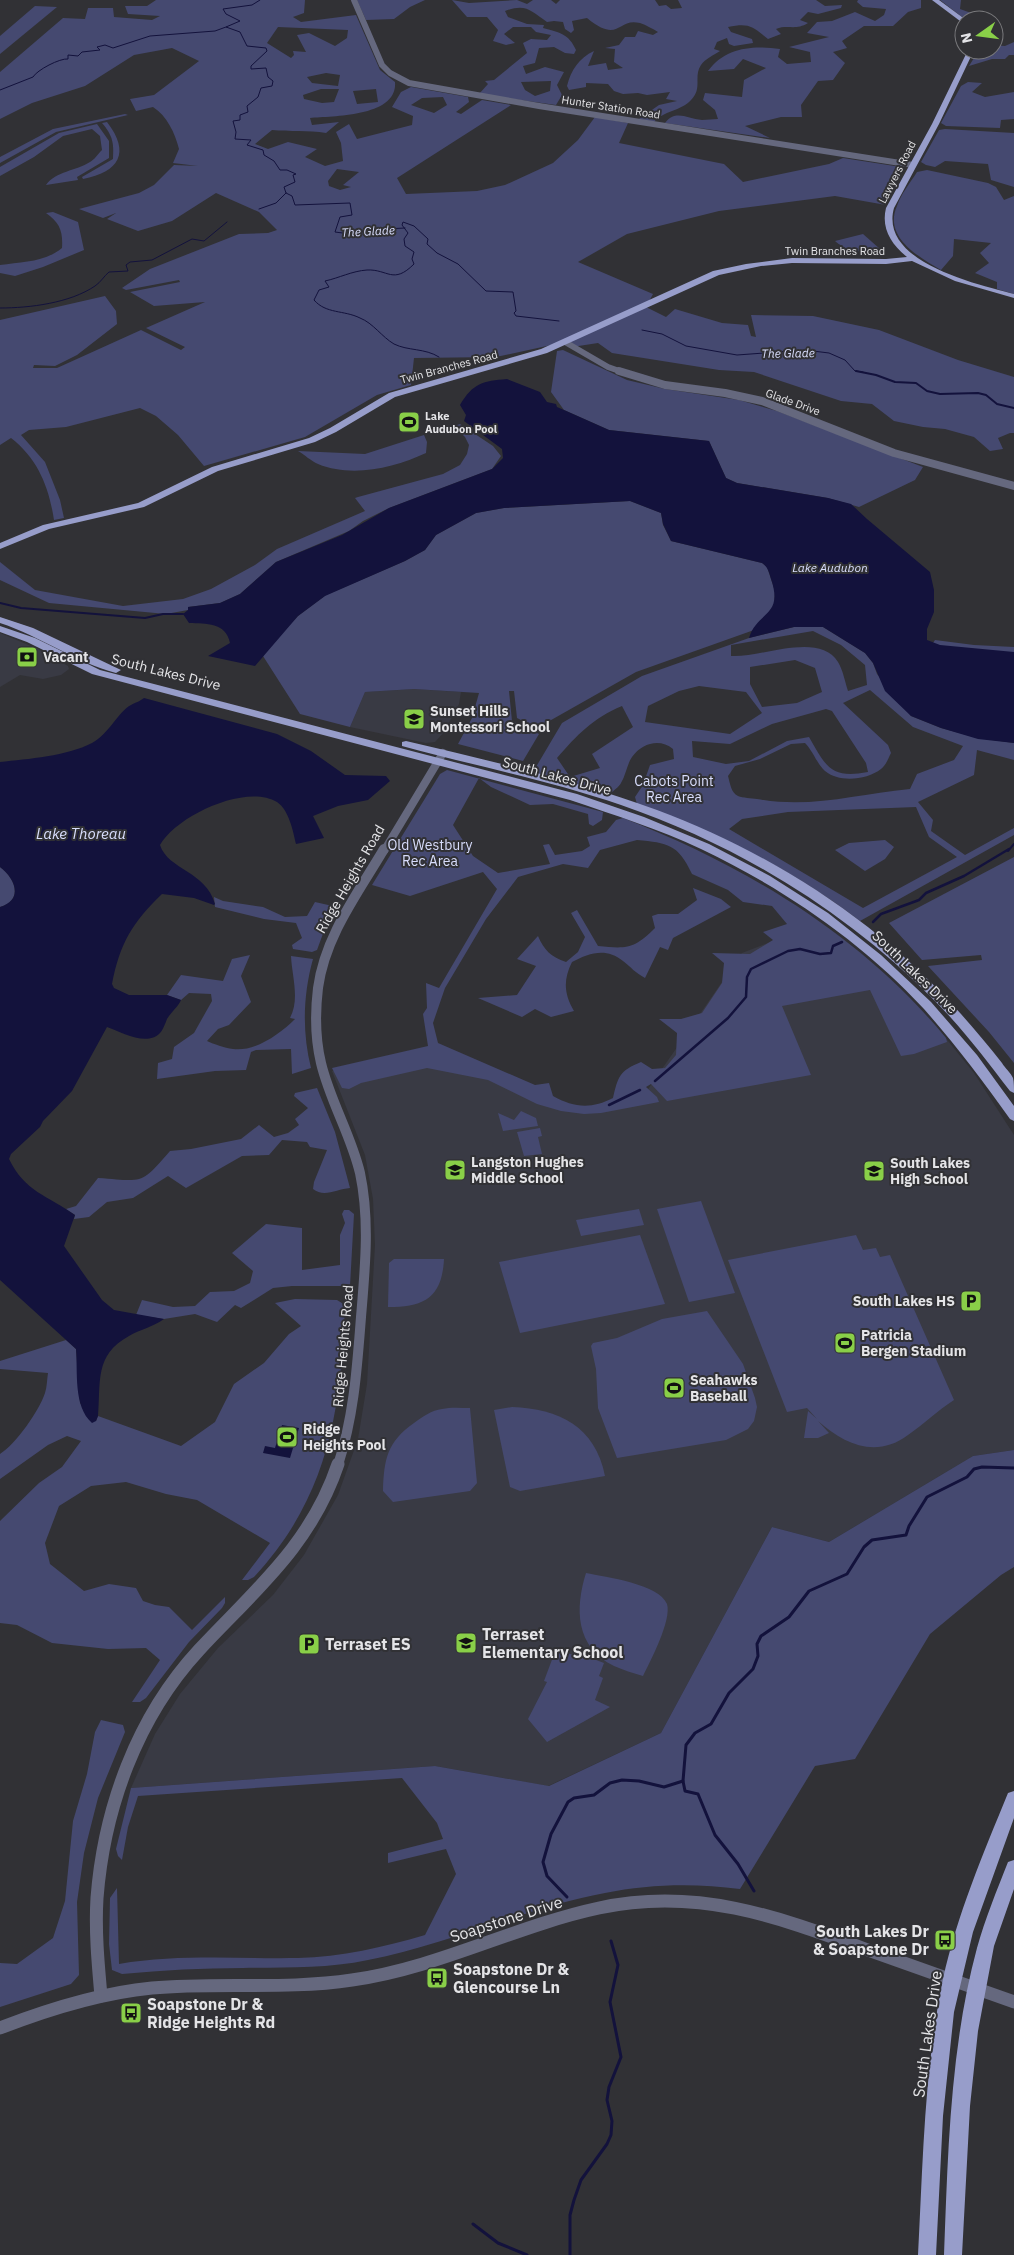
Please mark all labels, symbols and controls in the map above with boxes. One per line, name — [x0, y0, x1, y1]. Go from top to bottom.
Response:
north arrow — [954, 10, 1004, 60]
text: N — [956, 31, 976, 45]
street label: Hunter Station Road — [561, 92, 661, 122]
street label: Lawyers Road — [875, 138, 919, 206]
water label: The Glade — [341, 222, 395, 240]
street label: Twin Branches Road — [785, 244, 885, 258]
water label: The Glade — [761, 345, 815, 361]
street label: Twin Branches Road — [399, 347, 499, 387]
street label: Glade Drive — [764, 386, 822, 418]
place label: Lake Audubon Pool — [425, 409, 498, 436]
sports icon: Lake Audubon Pool — [397, 410, 421, 434]
water label: Lake Audubon — [792, 560, 868, 575]
bank icon: Vacant — [15, 645, 39, 669]
place label: Vacant — [43, 648, 88, 666]
street label: South Lakes Drive — [109, 650, 223, 694]
place label: Sunset Hills Montessori School — [430, 702, 550, 736]
school or university icon: Sunset Hills Montessori School — [402, 707, 426, 731]
street label: South Lakes Drive — [501, 753, 614, 799]
park label: Cabots Point Rec Area — [634, 772, 714, 806]
street label: Ridge Heights Road — [312, 821, 388, 937]
water label: Lake Thoreau — [36, 824, 126, 843]
park label: Old Westbury Rec Area — [387, 836, 473, 870]
street label: South Lakes Drive — [868, 927, 962, 1018]
place label: Langston Hughes Middle School — [471, 1153, 584, 1187]
place label: South Lakes High School — [890, 1154, 970, 1188]
school or university icon: Langston Hughes Middle School — [443, 1158, 467, 1182]
school or university icon: South Lakes High School — [862, 1159, 886, 1183]
street label: Ridge Heights Road — [329, 1284, 357, 1408]
parking icon: South Lakes HS — [959, 1289, 983, 1313]
place label: South Lakes HS — [853, 1292, 955, 1310]
place label: Patricia Bergen Stadium — [861, 1326, 966, 1360]
sports icon: Patricia Bergen Stadium — [833, 1331, 857, 1355]
place label: Seahawks Baseball — [690, 1371, 758, 1405]
sports icon: Seahawks Baseball — [662, 1376, 686, 1400]
place label: Ridge Heights Pool — [303, 1420, 386, 1454]
sports icon: Ridge Heights Pool — [275, 1425, 299, 1449]
place label: Terraset Elementary School — [482, 1624, 623, 1662]
school or university icon: Terraset Elementary School — [454, 1631, 478, 1655]
parking icon: Terraset ES — [297, 1632, 321, 1656]
place label: Terraset ES — [325, 1634, 411, 1654]
street label: Soapstone Drive — [447, 1891, 565, 1947]
place label: South Lakes Dr & Soapstone Dr — [813, 1921, 930, 1959]
bus stop icon: South Lakes Dr & Soapstone Dr — [933, 1928, 957, 1952]
place label: Soapstone Dr & Glencourse Ln — [453, 1959, 570, 1997]
bus stop icon: Soapstone Dr & Glencourse Ln — [425, 1966, 449, 1990]
street label: South Lakes Drive — [908, 1969, 946, 2099]
place label: Soapstone Dr & Ridge Heights Rd — [147, 1994, 275, 2032]
bus stop icon: Soapstone Dr & Ridge Heights Rd — [119, 2001, 143, 2025]

